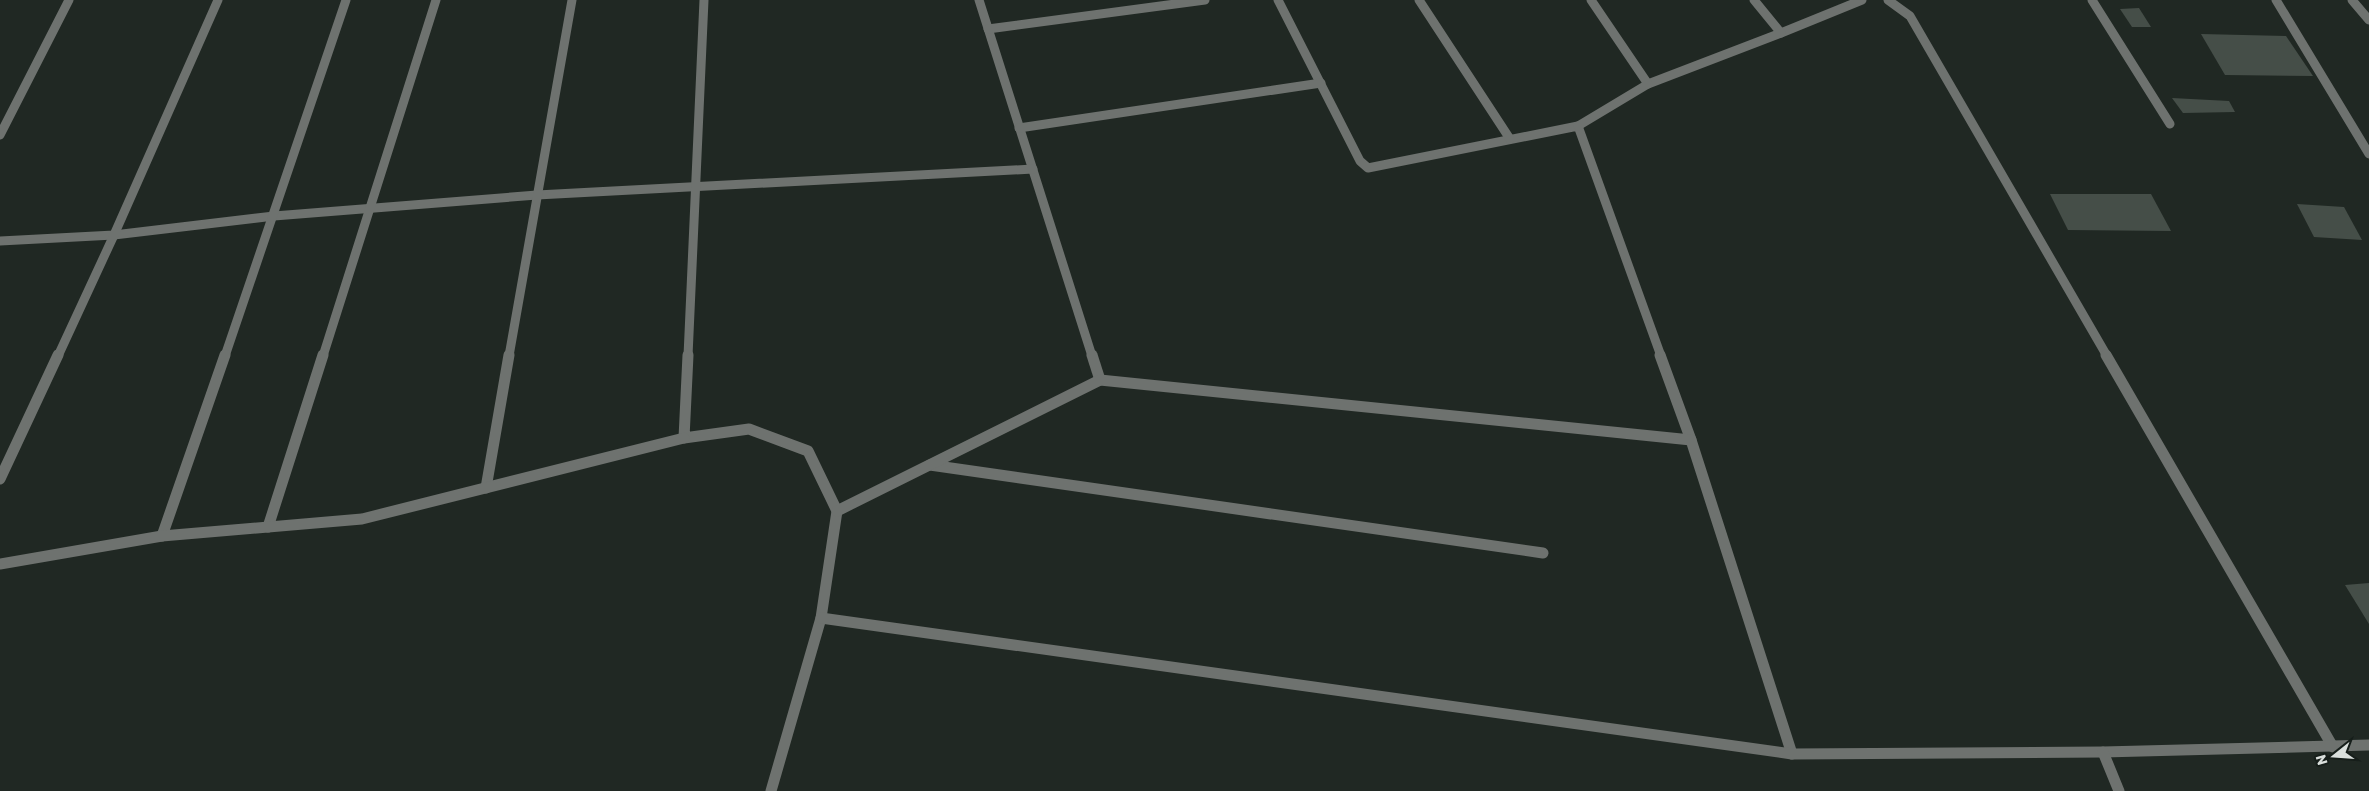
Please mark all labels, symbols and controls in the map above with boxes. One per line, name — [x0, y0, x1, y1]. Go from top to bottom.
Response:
north arrow — [2309, 731, 2359, 781]
text: N — [2312, 752, 2332, 767]

